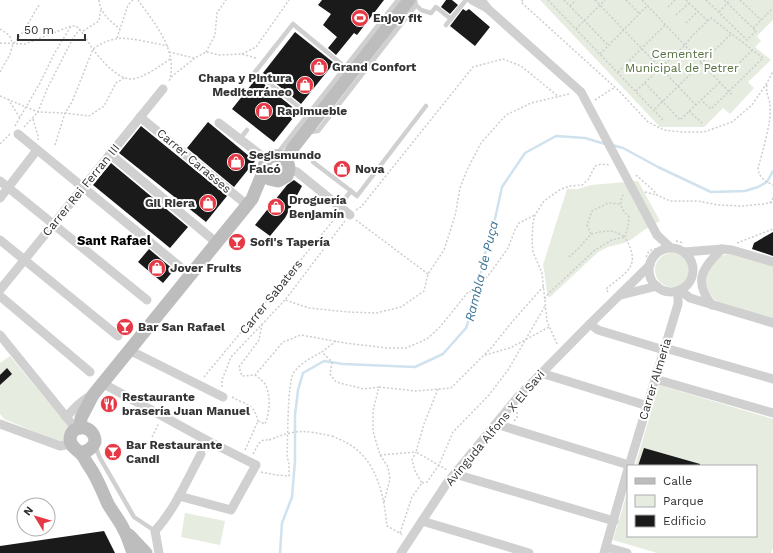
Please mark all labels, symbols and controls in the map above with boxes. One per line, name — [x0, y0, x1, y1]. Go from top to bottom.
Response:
sports icon: Enjoy fit — [350, 8, 370, 28]
place label: Enjoy fit — [373, 11, 423, 25]
scale bar — [18, 16, 85, 42]
text: 50 m — [24, 23, 54, 37]
park label: Cementeri Municipal de Petrer — [625, 47, 739, 75]
shop icon: Grand Confort — [309, 57, 329, 77]
place label: Grand Confort — [332, 60, 417, 74]
place label: Chapa y Pintura Mediterráneo — [198, 71, 292, 99]
shop icon: Chapa y Pintura Mediterráneo — [295, 75, 315, 95]
shop icon: Rapimueble — [254, 101, 274, 121]
place label: Rapimueble — [277, 104, 347, 118]
street label: Carrer Carasses — [154, 126, 234, 196]
street label: Carrer Rei Ferran III — [40, 141, 122, 239]
place label: Segismundo Falcó — [249, 148, 321, 176]
shop icon: Segismundo Falcó — [226, 152, 246, 172]
shop icon: Nova — [332, 159, 352, 179]
place label: Nova — [355, 162, 385, 176]
shop icon: Gil Riera — [198, 193, 218, 213]
place label: Droguería Benjamín — [289, 193, 347, 221]
place label: Gil Riera — [145, 196, 195, 210]
shop icon: Droguería Benjamín — [266, 197, 286, 217]
water label: Rambla de Puça — [462, 219, 501, 323]
bar icon: Sofi's Tapería — [227, 232, 247, 252]
district label: Sant Rafael — [77, 233, 152, 248]
place label: Sofi's Tapería — [250, 235, 330, 249]
street label: Carrer Sabaters — [237, 257, 305, 337]
shop icon: Jover Fruits — [147, 258, 167, 278]
place label: Jover Fruits — [170, 261, 242, 275]
bar icon: Bar San Rafael — [115, 317, 135, 337]
place label: Bar San Rafael — [138, 320, 225, 334]
street label: Carrer Almeria — [636, 336, 674, 422]
street label: Avinguda Alfons X El Savi — [443, 367, 547, 489]
place label: Restaurante brasería Juan Manuel — [122, 390, 250, 418]
restaurant icon: Restaurante brasería Juan Manuel — [99, 394, 119, 414]
place label: Bar Restaurante Candi — [126, 438, 223, 466]
bar icon: Bar Restaurante Candi — [103, 442, 123, 462]
legend — [627, 465, 757, 537]
text: Calle — [663, 474, 692, 488]
text: Parque — [663, 494, 704, 508]
north arrow — [16, 497, 56, 537]
text: N — [21, 504, 36, 518]
text: Edificio — [663, 514, 706, 528]

